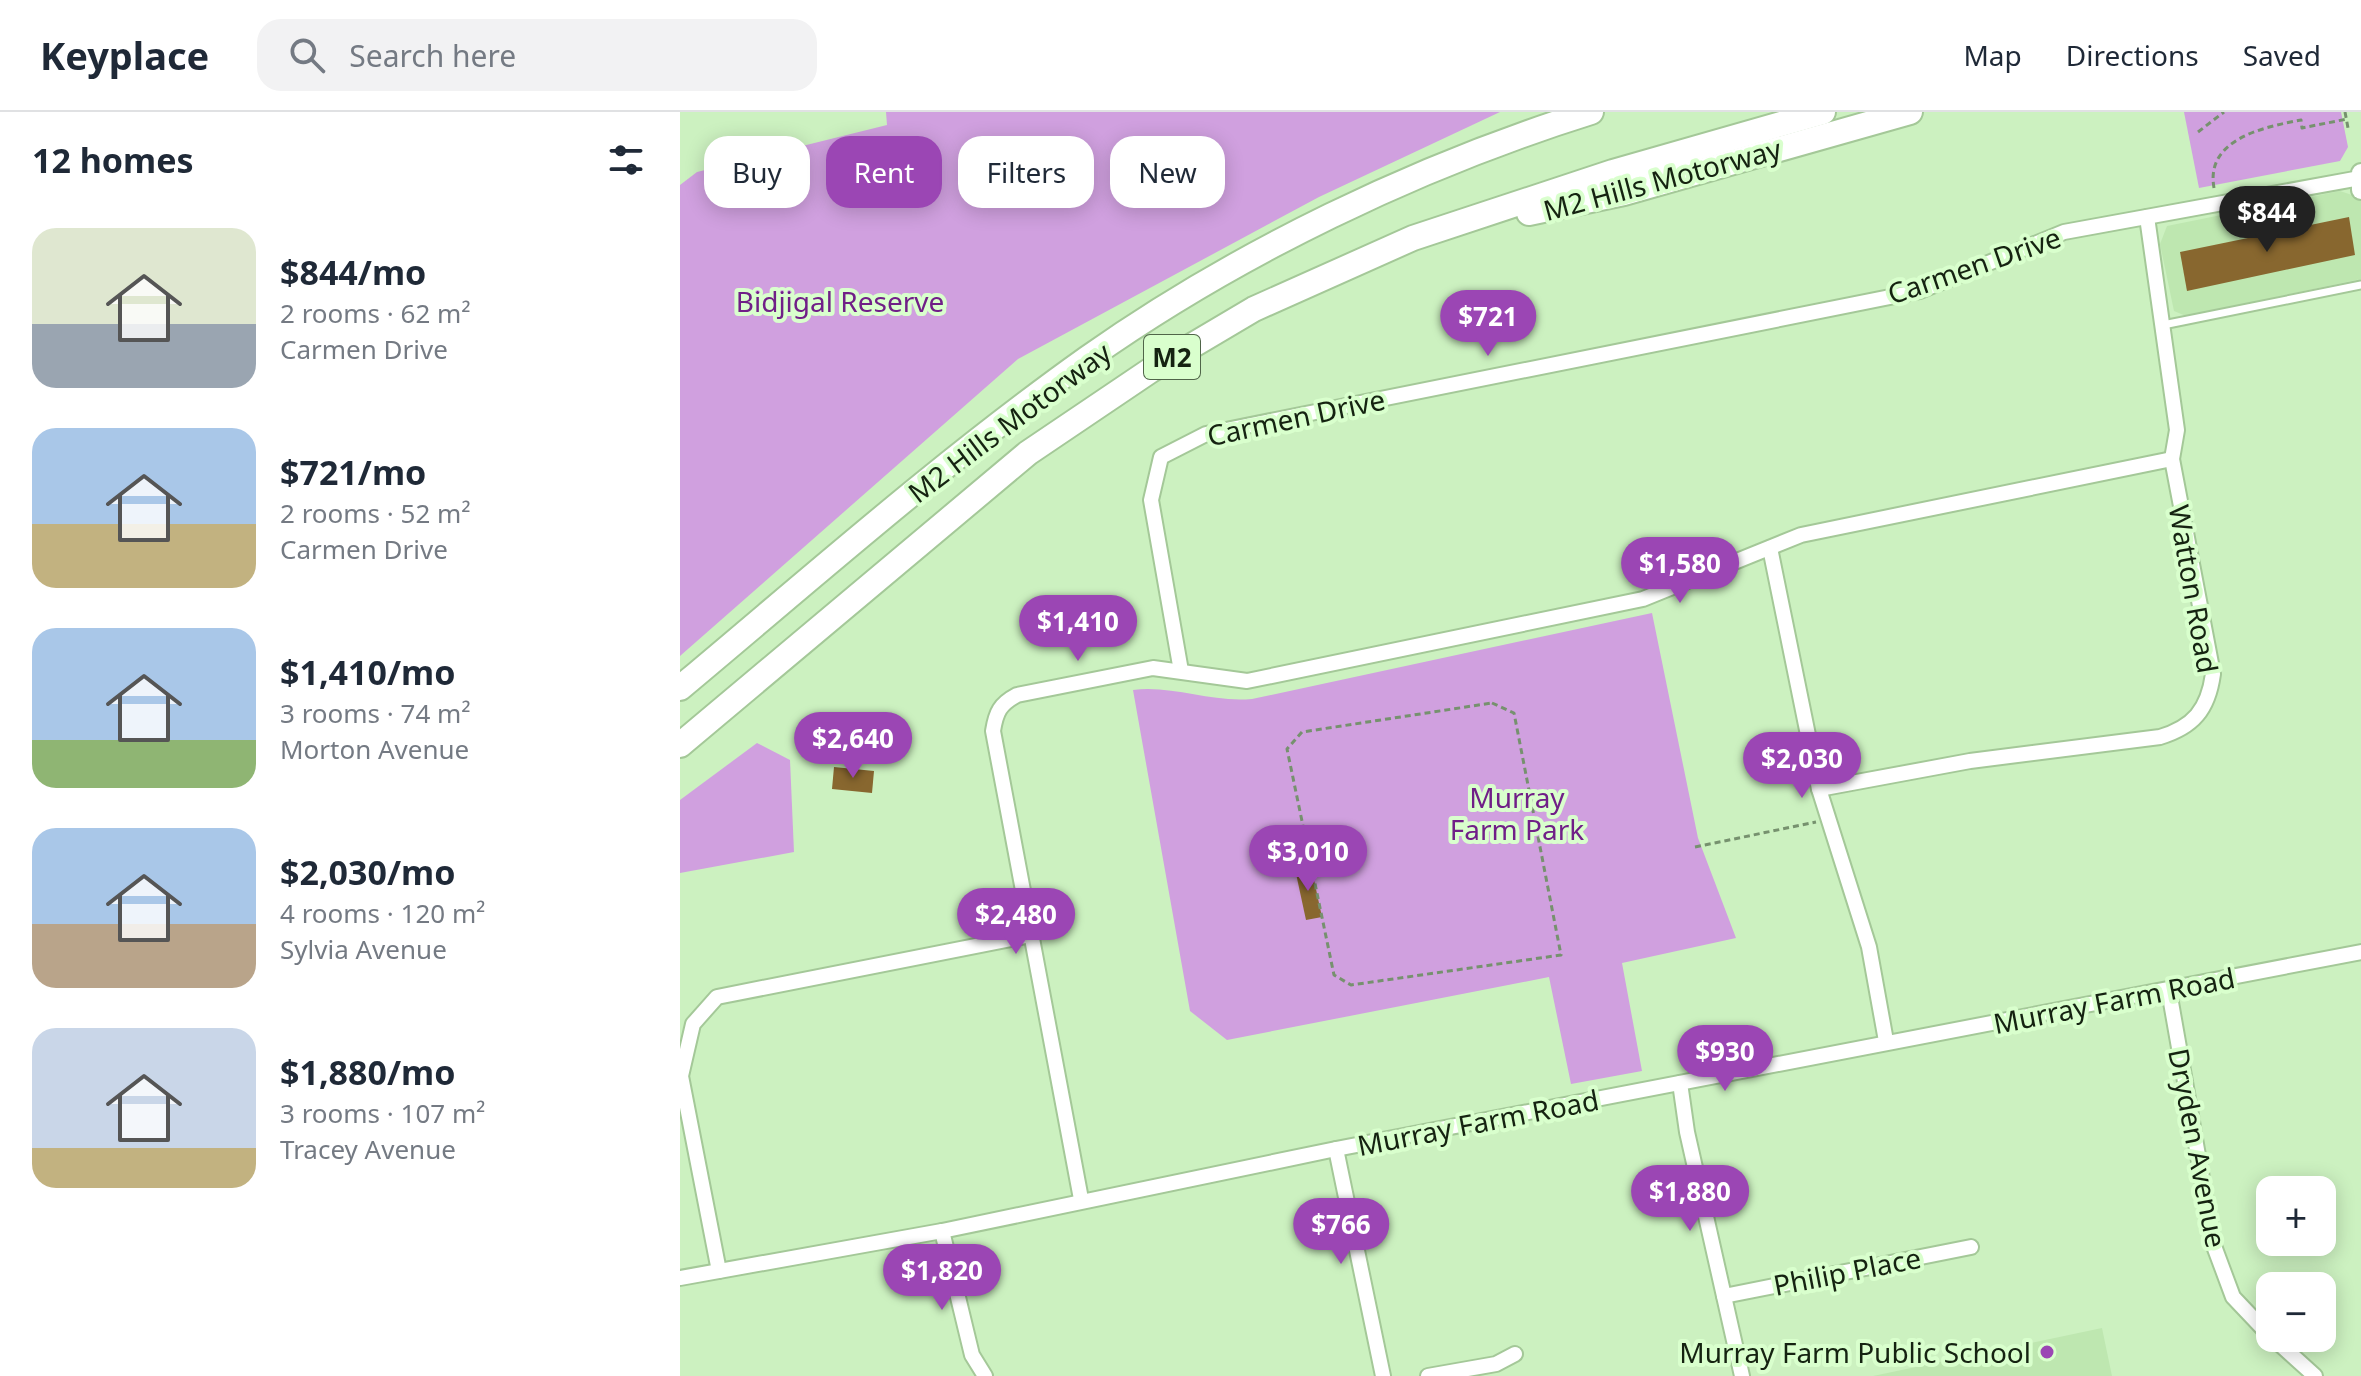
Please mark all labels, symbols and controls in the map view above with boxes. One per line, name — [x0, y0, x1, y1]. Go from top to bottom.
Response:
search box — [257, 19, 817, 91]
text: Keyplace — [40, 29, 209, 81]
icon: search — [285, 33, 329, 77]
text: Search here — [349, 35, 516, 76]
text: Map — [1963, 36, 2022, 74]
text: Directions — [2066, 36, 2199, 74]
text: Saved — [2243, 36, 2321, 74]
street label: M2 Hills Motorway — [1539, 129, 1786, 229]
chip: Buy — [704, 136, 810, 208]
chip: Rent — [826, 136, 942, 208]
chip: Filters — [958, 136, 1094, 208]
chip: New — [1110, 136, 1225, 208]
text: 12 homes — [32, 137, 194, 183]
icon: filters — [604, 138, 648, 182]
pin: $844 — [2220, 186, 2314, 254]
text: $844 — [2237, 194, 2297, 230]
street label: Carmen Drive — [1882, 218, 2066, 312]
text: $844/mo — [280, 249, 426, 295]
icon: home — [96, 260, 192, 356]
park label: Bidjigal Reserve — [736, 282, 944, 320]
pin: $721 — [1441, 290, 1535, 358]
text: 2 rooms · 62 m² — [280, 295, 470, 331]
text: $721 — [1458, 298, 1518, 334]
text: Carmen Drive — [280, 331, 448, 367]
street label: M2 Hills Motorway — [900, 333, 1119, 511]
road number: M2 — [1144, 335, 1200, 379]
street label: Carmen Drive — [1204, 380, 1388, 454]
text: $721/mo — [280, 449, 426, 495]
icon: home — [96, 460, 192, 556]
text: 2 rooms · 52 m² — [280, 495, 470, 531]
street label: Watton Road — [2161, 502, 2227, 676]
text: Carmen Drive — [280, 531, 448, 567]
pin: $1,580 — [1615, 537, 1745, 605]
text: $1,580 — [1639, 545, 1721, 581]
pin: $1,410 — [1013, 595, 1143, 663]
text: $1,410 — [1037, 603, 1119, 639]
text: $1,410/mo — [280, 649, 455, 695]
icon: home — [96, 660, 192, 756]
text: 3 rooms · 74 m² — [280, 695, 470, 731]
pin: $2,640 — [788, 712, 918, 780]
text: $2,640 — [812, 720, 894, 756]
text: Morton Avenue — [280, 731, 469, 767]
pin: $2,030 — [1737, 732, 1867, 800]
text: $2,030 — [1761, 740, 1843, 776]
park label: Murray Farm Park — [1450, 778, 1584, 848]
pin: $3,010 — [1243, 825, 1373, 893]
text: $3,010 — [1267, 833, 1349, 869]
text: $2,030/mo — [280, 849, 455, 895]
icon: home — [96, 860, 192, 956]
pin: $2,480 — [951, 888, 1081, 956]
text: 4 rooms · 120 m² — [280, 895, 485, 931]
text: $2,480 — [975, 896, 1057, 932]
text: Sylvia Avenue — [280, 931, 447, 967]
street label: Murray Farm Road — [1990, 958, 2238, 1042]
pin: $930 — [1678, 1025, 1772, 1093]
text: $930 — [1695, 1033, 1755, 1069]
street label: Dryden Avenue — [2160, 1045, 2236, 1251]
text: $1,880/mo — [280, 1049, 455, 1095]
icon: home — [96, 1060, 192, 1156]
street label: Murray Farm Road — [1354, 1080, 1602, 1164]
text: 3 rooms · 107 m² — [280, 1095, 485, 1131]
text: Tracey Avenue — [280, 1131, 456, 1167]
pin: $1,880 — [1625, 1165, 1755, 1233]
text: $1,880 — [1649, 1173, 1731, 1209]
map controls — [2256, 1176, 2336, 1352]
button: + — [2256, 1176, 2336, 1256]
pin: $766 — [1294, 1198, 1388, 1266]
text: $766 — [1311, 1206, 1371, 1242]
street label: Philip Place — [1770, 1238, 1924, 1304]
pin: $1,820 — [877, 1244, 1007, 1312]
text: $1,820 — [901, 1252, 983, 1288]
button: − — [2256, 1272, 2336, 1352]
place label: Murray Farm Public School — [1679, 1333, 2031, 1371]
marker: Murray Farm Public School — [2038, 1343, 2056, 1361]

